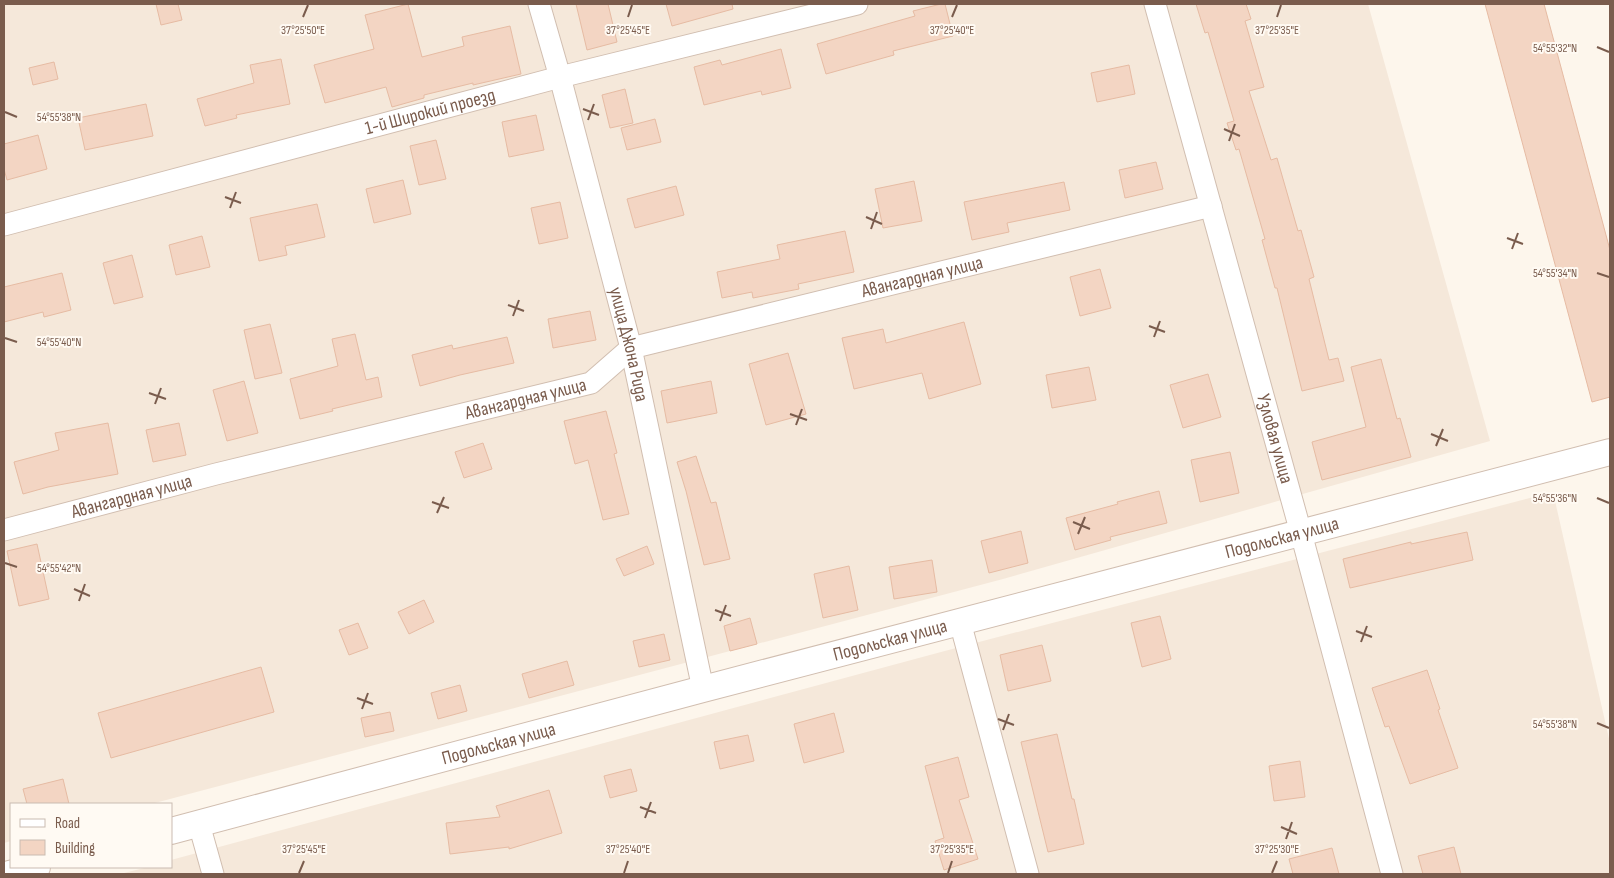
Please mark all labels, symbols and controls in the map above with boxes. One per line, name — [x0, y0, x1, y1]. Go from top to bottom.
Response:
text: 37°25'50"E — [281, 23, 325, 38]
text: 37°25'45"E — [606, 23, 650, 38]
text: 37°25'40"E — [930, 23, 974, 38]
text: 37°25'35"E — [1255, 23, 1299, 38]
text: 54°55'32"N — [1533, 41, 1577, 56]
street label: 1-й Широкий проезд — [363, 83, 498, 140]
text: 54°55'38"N — [37, 110, 81, 125]
street label: Авангардная улица — [858, 251, 985, 303]
text: 54°55'34"N — [1533, 266, 1577, 281]
street label: улица Джона Рида — [604, 284, 654, 404]
text: 54°55'40"N — [37, 335, 81, 350]
street label: Авангардная улица — [462, 373, 589, 425]
street label: Узловая улица — [1252, 391, 1298, 486]
street label: Авангардная улица — [68, 469, 195, 524]
text: 54°55'36"N — [1533, 491, 1577, 506]
street label: Подольская улица — [1223, 512, 1341, 564]
text: 54°55'42"N — [37, 561, 81, 576]
street label: Подольская улица — [831, 614, 949, 666]
street label: Подольская улица — [439, 717, 558, 770]
text: 54°55'38"N — [1533, 717, 1577, 732]
legend — [10, 803, 172, 868]
text: Road — [55, 814, 80, 833]
text: Building — [55, 839, 95, 858]
text: 37°25'45"E — [282, 842, 326, 857]
text: 37°25'40"E — [606, 842, 650, 857]
text: 37°25'35"E — [930, 842, 974, 857]
text: 37°25'30"E — [1255, 842, 1299, 857]

